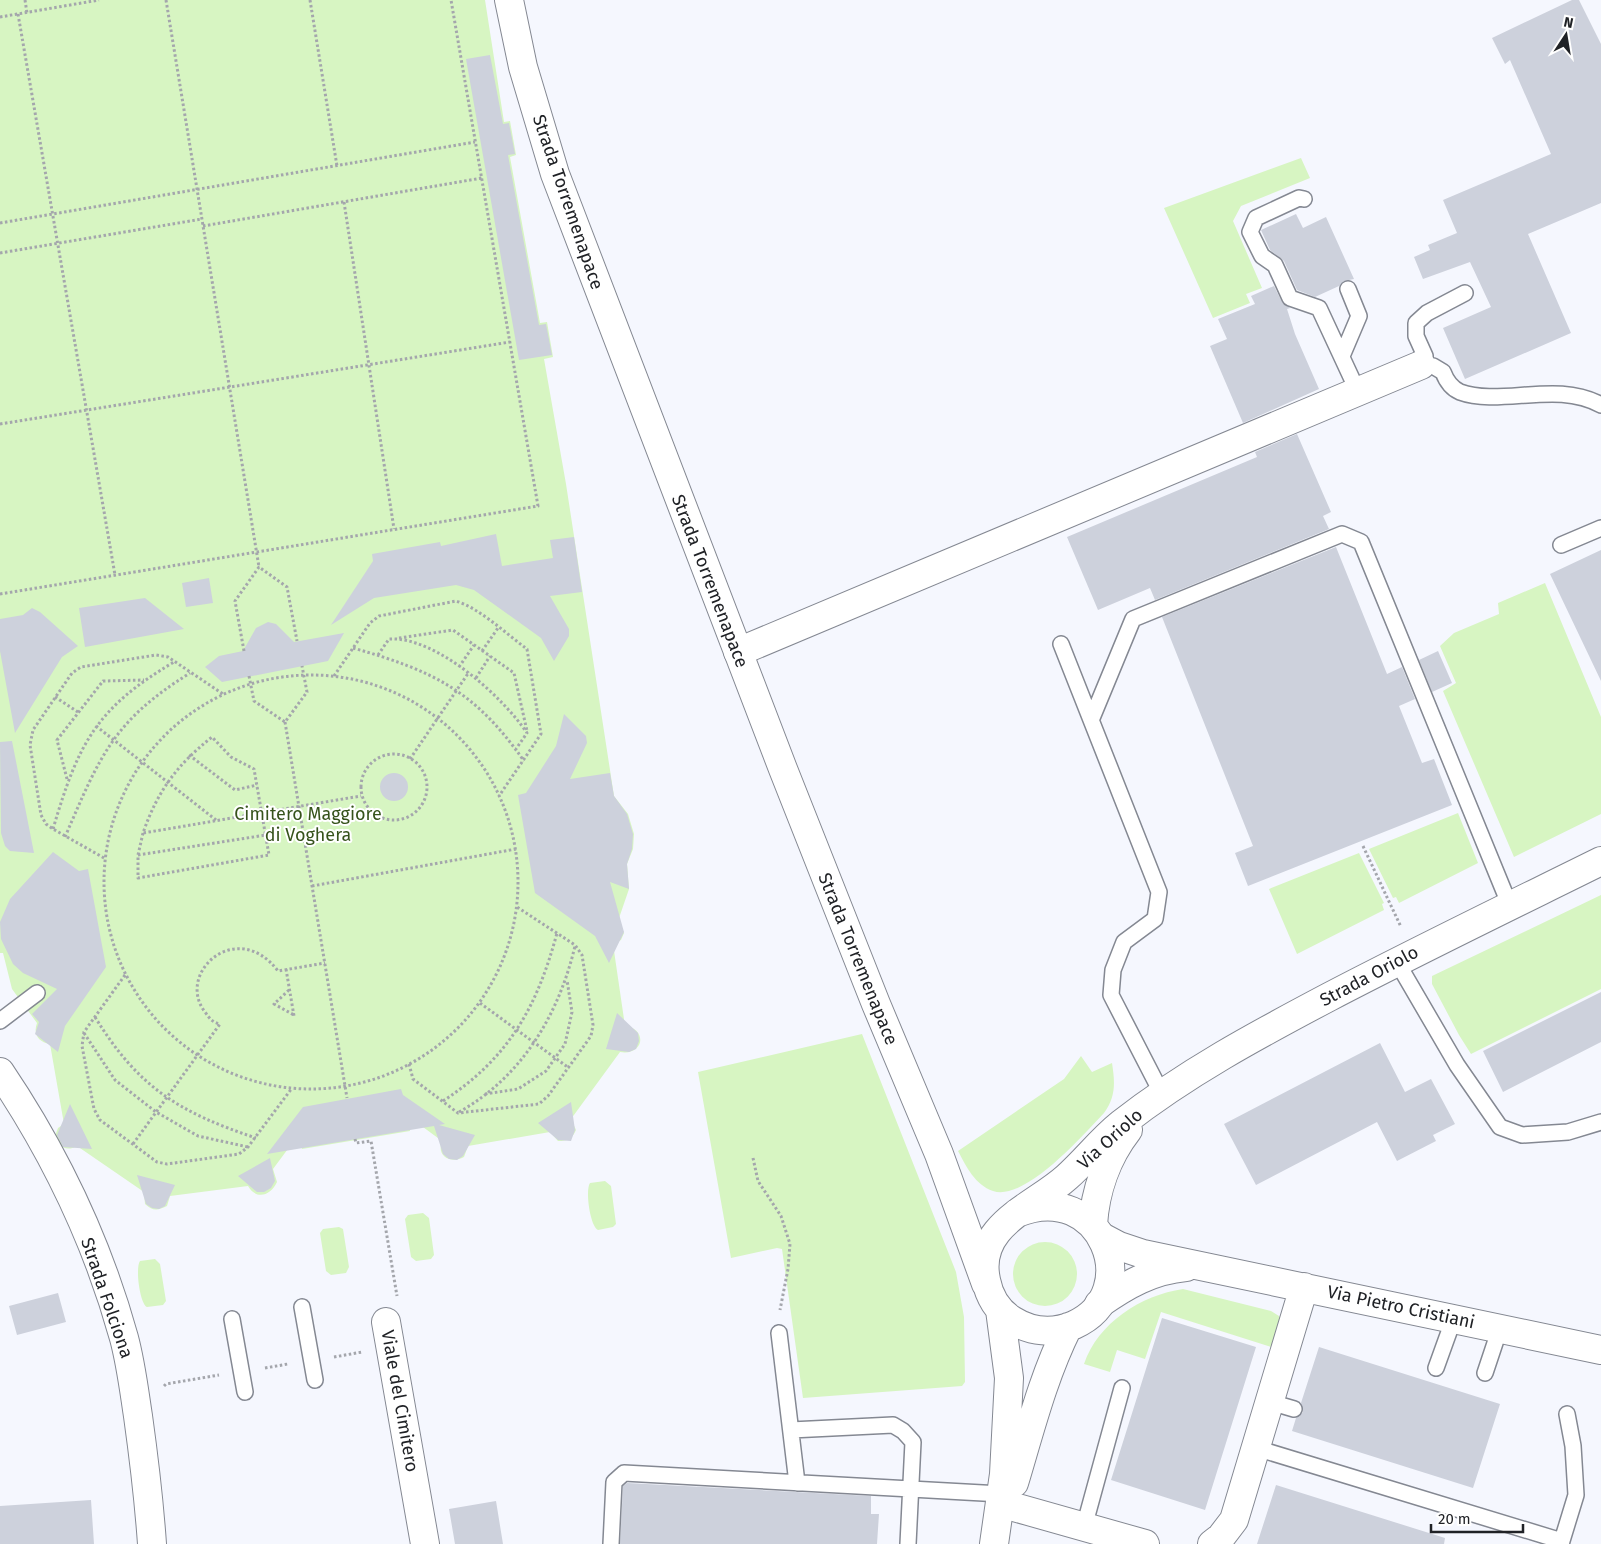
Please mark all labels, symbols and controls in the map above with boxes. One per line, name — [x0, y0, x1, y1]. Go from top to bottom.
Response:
north arrow — [1541, 10, 1591, 60]
text: N — [1562, 13, 1575, 32]
street label: Strada Torremenapace — [528, 112, 608, 292]
street label: Strada Torremenapace — [667, 491, 753, 671]
park label: Cimitero Maggiore di Voghera — [234, 803, 382, 846]
street label: Strada Torremenapace — [813, 870, 903, 1048]
street label: Strada Oriolo — [1316, 941, 1422, 1011]
street label: Via Oriolo — [1073, 1104, 1147, 1174]
street label: Strada Folciona — [76, 1235, 138, 1361]
street label: Via Pietro Cristiani — [1325, 1281, 1477, 1333]
street label: Viale del Cimitero — [377, 1328, 423, 1474]
scale bar — [1431, 1502, 1524, 1534]
text: 20 m — [1438, 1510, 1471, 1528]

